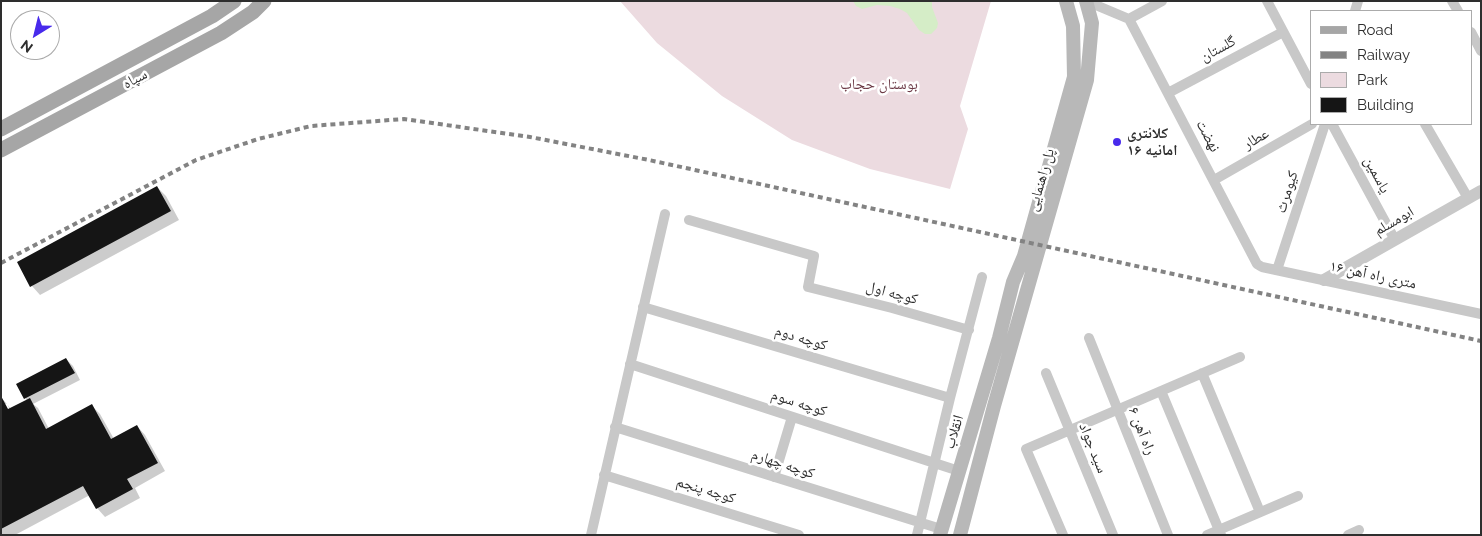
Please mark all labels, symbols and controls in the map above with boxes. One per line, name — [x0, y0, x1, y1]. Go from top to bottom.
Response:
north arrow — [10, 10, 60, 60]
legend — [1310, 10, 1472, 125]
text: Road — [1357, 21, 1393, 39]
street label: گلستان — [1197, 32, 1239, 66]
text: N — [18, 37, 36, 56]
text: Railway — [1357, 46, 1410, 64]
street label: سپاه — [120, 65, 150, 93]
text: Park — [1357, 71, 1388, 89]
park label: بوستان حجاب — [840, 75, 918, 93]
text: Building — [1357, 96, 1414, 114]
street label: نهضت — [1192, 117, 1224, 155]
place label: کلانتری ۱۶ امانیه — [1127, 124, 1177, 159]
street label: عطار — [1240, 125, 1272, 153]
marker: کلانتری ۱۶ امانیه — [1111, 136, 1123, 148]
street label: پل راهنمایی — [1023, 146, 1059, 214]
street label: یاسمین — [1360, 153, 1394, 197]
street label: کیومرث — [1272, 169, 1302, 215]
street label: ابومسلم — [1371, 202, 1417, 240]
street label: ۱۶ متری راه آهن — [1328, 257, 1418, 293]
street label: کوچه اول — [864, 277, 920, 309]
street label: کوچه دوم — [773, 322, 829, 354]
street label: کوچه سوم — [769, 386, 829, 420]
street label: راه آهن ۶ — [1124, 405, 1160, 457]
street label: انقلاب — [940, 413, 968, 451]
street label: سید جواد — [1075, 420, 1111, 476]
street label: کوچه چهارم — [749, 445, 817, 483]
street label: کوچه پنجم — [674, 473, 738, 507]

